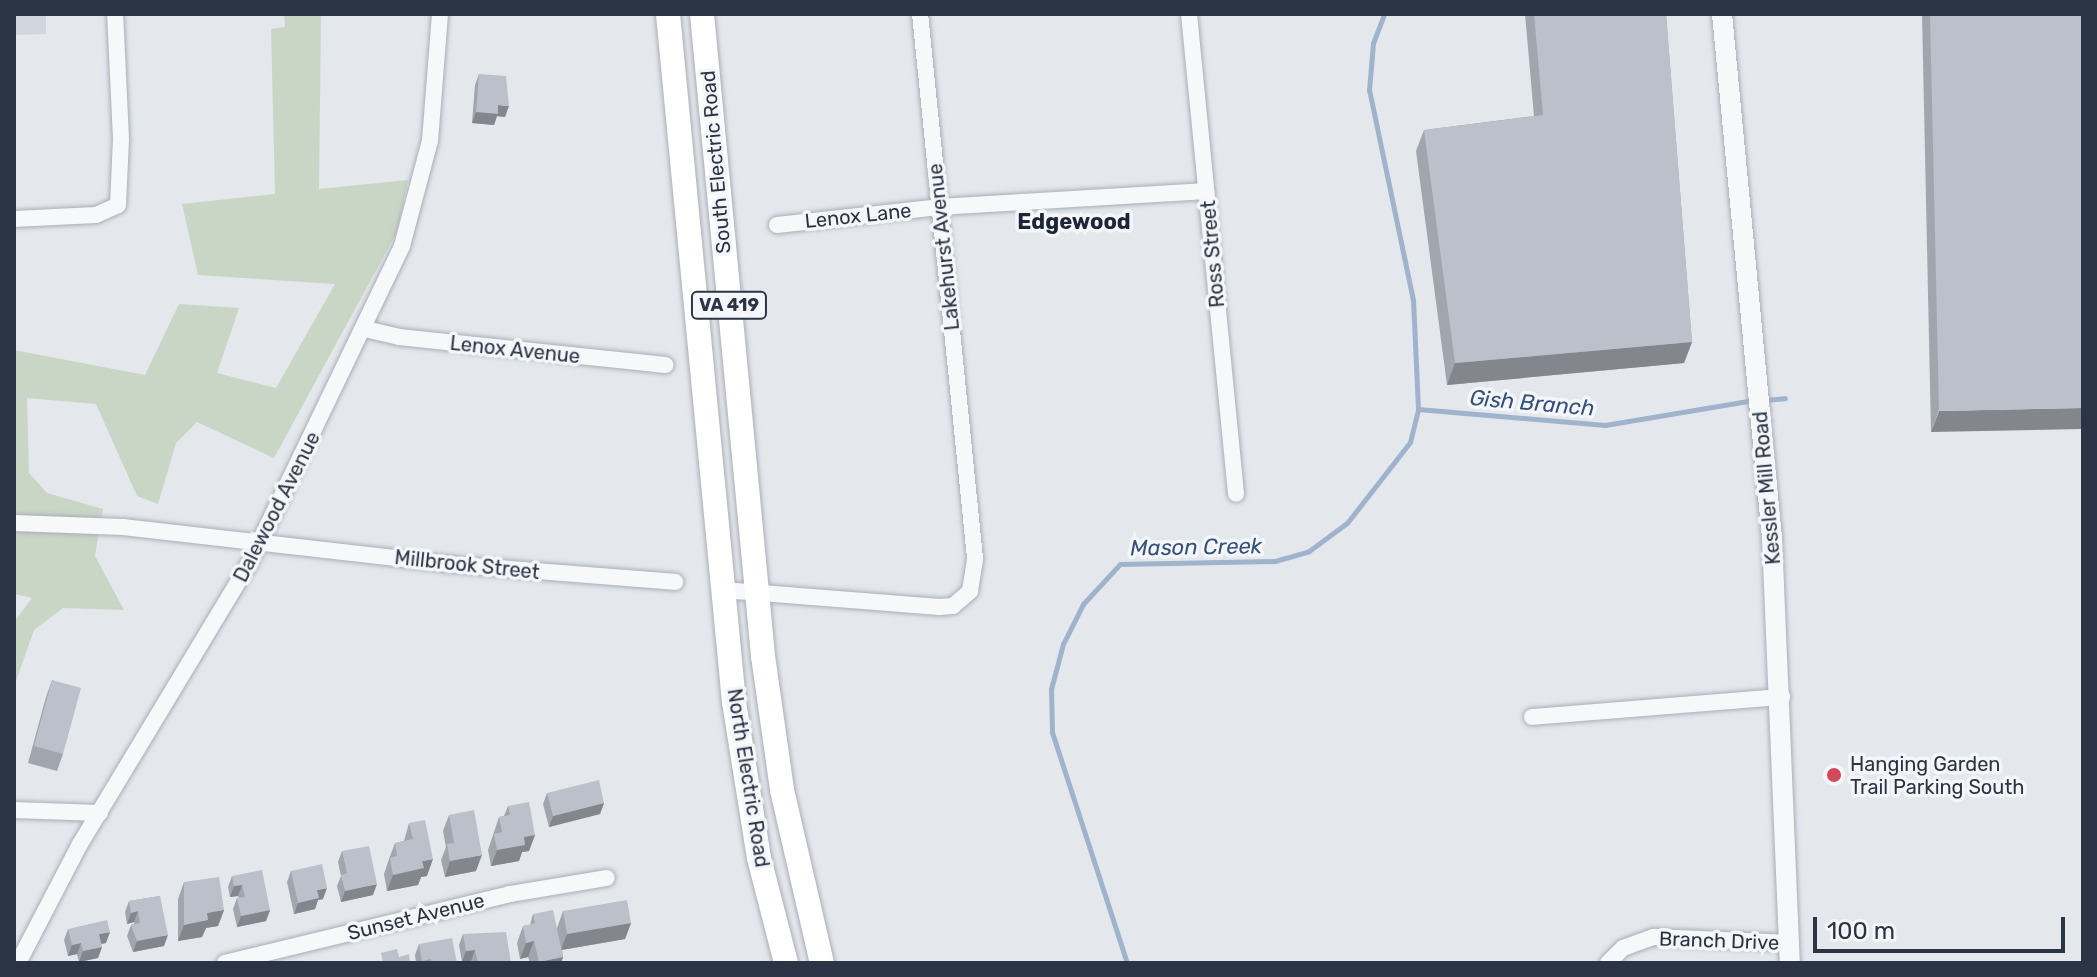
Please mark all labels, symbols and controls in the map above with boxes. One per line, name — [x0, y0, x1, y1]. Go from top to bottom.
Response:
street label: South Electric Road — [696, 69, 736, 255]
street label: Lakehurst Avenue — [923, 162, 965, 332]
street label: Lenox Lane — [804, 198, 912, 234]
street label: Ross Street — [1196, 199, 1230, 309]
district label: Edgewood — [1017, 209, 1131, 235]
road number: VA 419 — [689, 291, 769, 319]
street label: Lenox Avenue — [448, 331, 582, 369]
water label: Gish Branch — [1468, 384, 1596, 422]
street label: Kessler Mill Road — [1748, 410, 1786, 566]
street label: Dalewood Avenue — [229, 428, 325, 586]
water label: Mason Creek — [1130, 533, 1262, 561]
street label: Millbrook Street — [393, 545, 541, 585]
street label: North Electric Road — [722, 687, 774, 869]
place label: Hanging Garden Trail Parking South — [1850, 752, 2024, 799]
marker: Hanging Garden Trail Parking South — [1825, 766, 1843, 784]
street label: Sunset Avenue — [345, 888, 487, 946]
scale bar — [1817, 901, 2069, 951]
text: 100 m — [1827, 917, 1895, 945]
street label: Branch Drive — [1659, 927, 1779, 955]

